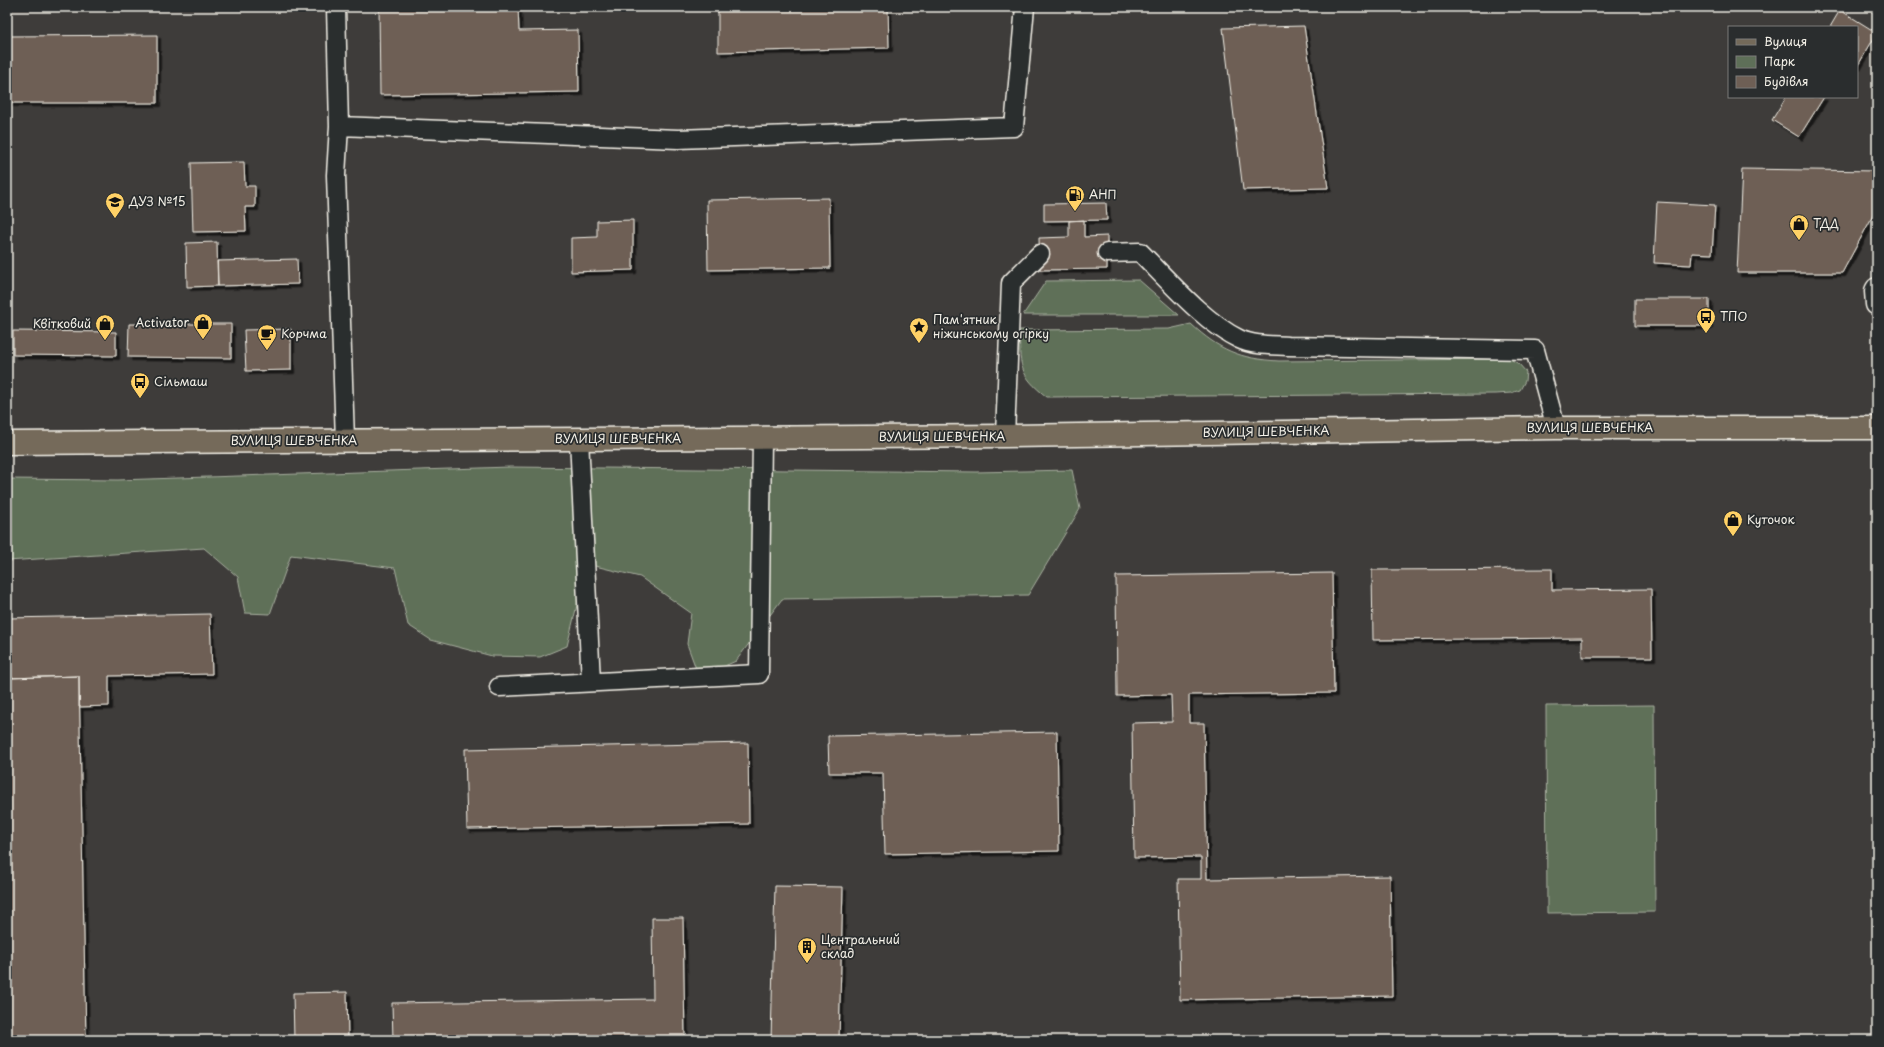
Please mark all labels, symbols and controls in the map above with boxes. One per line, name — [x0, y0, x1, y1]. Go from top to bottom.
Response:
legend — [1728, 26, 1858, 98]
text: Вулиця — [1764, 32, 1807, 50]
text: Парк — [1764, 52, 1796, 70]
text: Будівля — [1764, 72, 1809, 90]
fuel station icon: АНП — [1064, 184, 1086, 212]
place label: АНП — [1089, 185, 1117, 203]
school or university icon: ДУЗ №15 — [104, 191, 126, 219]
place label: ДУЗ №15 — [128, 192, 186, 210]
shop icon: ТДД — [1788, 213, 1810, 241]
place label: ТДД — [1813, 214, 1839, 232]
bus stop icon: ТПО — [1695, 306, 1717, 334]
place label: ТПО — [1720, 307, 1748, 325]
place label: Пам'ятник ніжинському огірку — [933, 310, 1049, 342]
shop icon: Activator — [192, 312, 214, 340]
shop icon: Квітковий — [94, 313, 116, 341]
place label: Activator — [135, 313, 189, 331]
place label: Квітковий — [33, 314, 91, 332]
place icon: Пам'ятник ніжинському огірку — [908, 316, 930, 344]
cafe icon: Корчма — [256, 323, 278, 351]
place label: Корчма — [281, 324, 327, 342]
bus stop icon: Сільмаш — [129, 371, 151, 399]
place label: Сільмаш — [154, 372, 208, 390]
street label: ВУЛИЦЯ ШЕВЧЕНКА — [1527, 418, 1653, 436]
street label: ВУЛИЦЯ ШЕВЧЕНКА — [1203, 421, 1329, 441]
street label: ВУЛИЦЯ ШЕВЧЕНКА — [879, 427, 1005, 445]
street label: ВУЛИЦЯ ШЕВЧЕНКА — [555, 429, 681, 447]
street label: ВУЛИЦЯ ШЕВЧЕНКА — [231, 431, 357, 449]
shop icon: Куточок — [1722, 509, 1744, 537]
place label: Куточок — [1747, 510, 1795, 528]
place label: Центральний склад — [821, 930, 900, 962]
building icon: Центральний склад — [796, 936, 818, 964]

